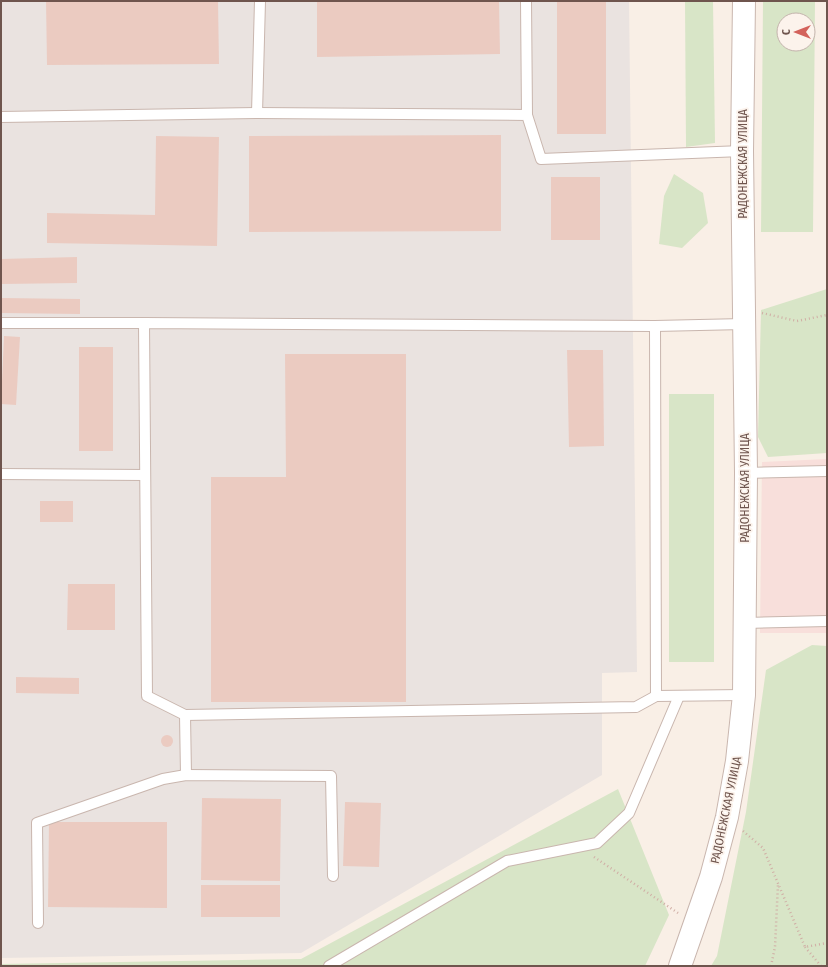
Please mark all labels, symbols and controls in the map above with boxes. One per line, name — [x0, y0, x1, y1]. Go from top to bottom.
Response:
north arrow — [776, 12, 816, 52]
text: С — [780, 29, 793, 35]
street label: РАДОНЕЖСКАЯ УЛИЦА — [736, 109, 750, 219]
street label: РАДОНЕЖСКАЯ УЛИЦА — [738, 433, 752, 543]
street label: РАДОНЕЖСКАЯ УЛИЦА — [708, 754, 744, 865]

